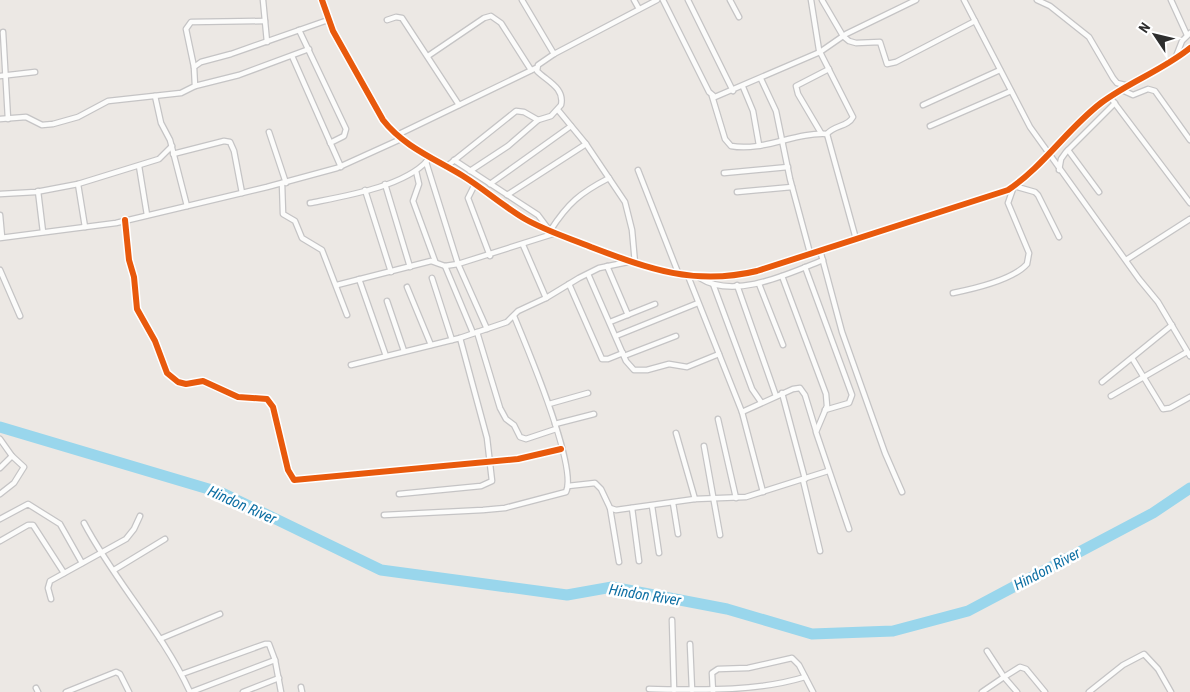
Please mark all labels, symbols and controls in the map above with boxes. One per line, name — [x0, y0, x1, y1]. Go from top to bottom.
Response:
north arrow — [1130, 10, 1180, 60]
text: N — [1135, 19, 1153, 36]
water label: Hindon River — [205, 482, 279, 528]
water label: Hindon River — [1011, 544, 1084, 594]
water label: Hindon River — [608, 580, 683, 610]

